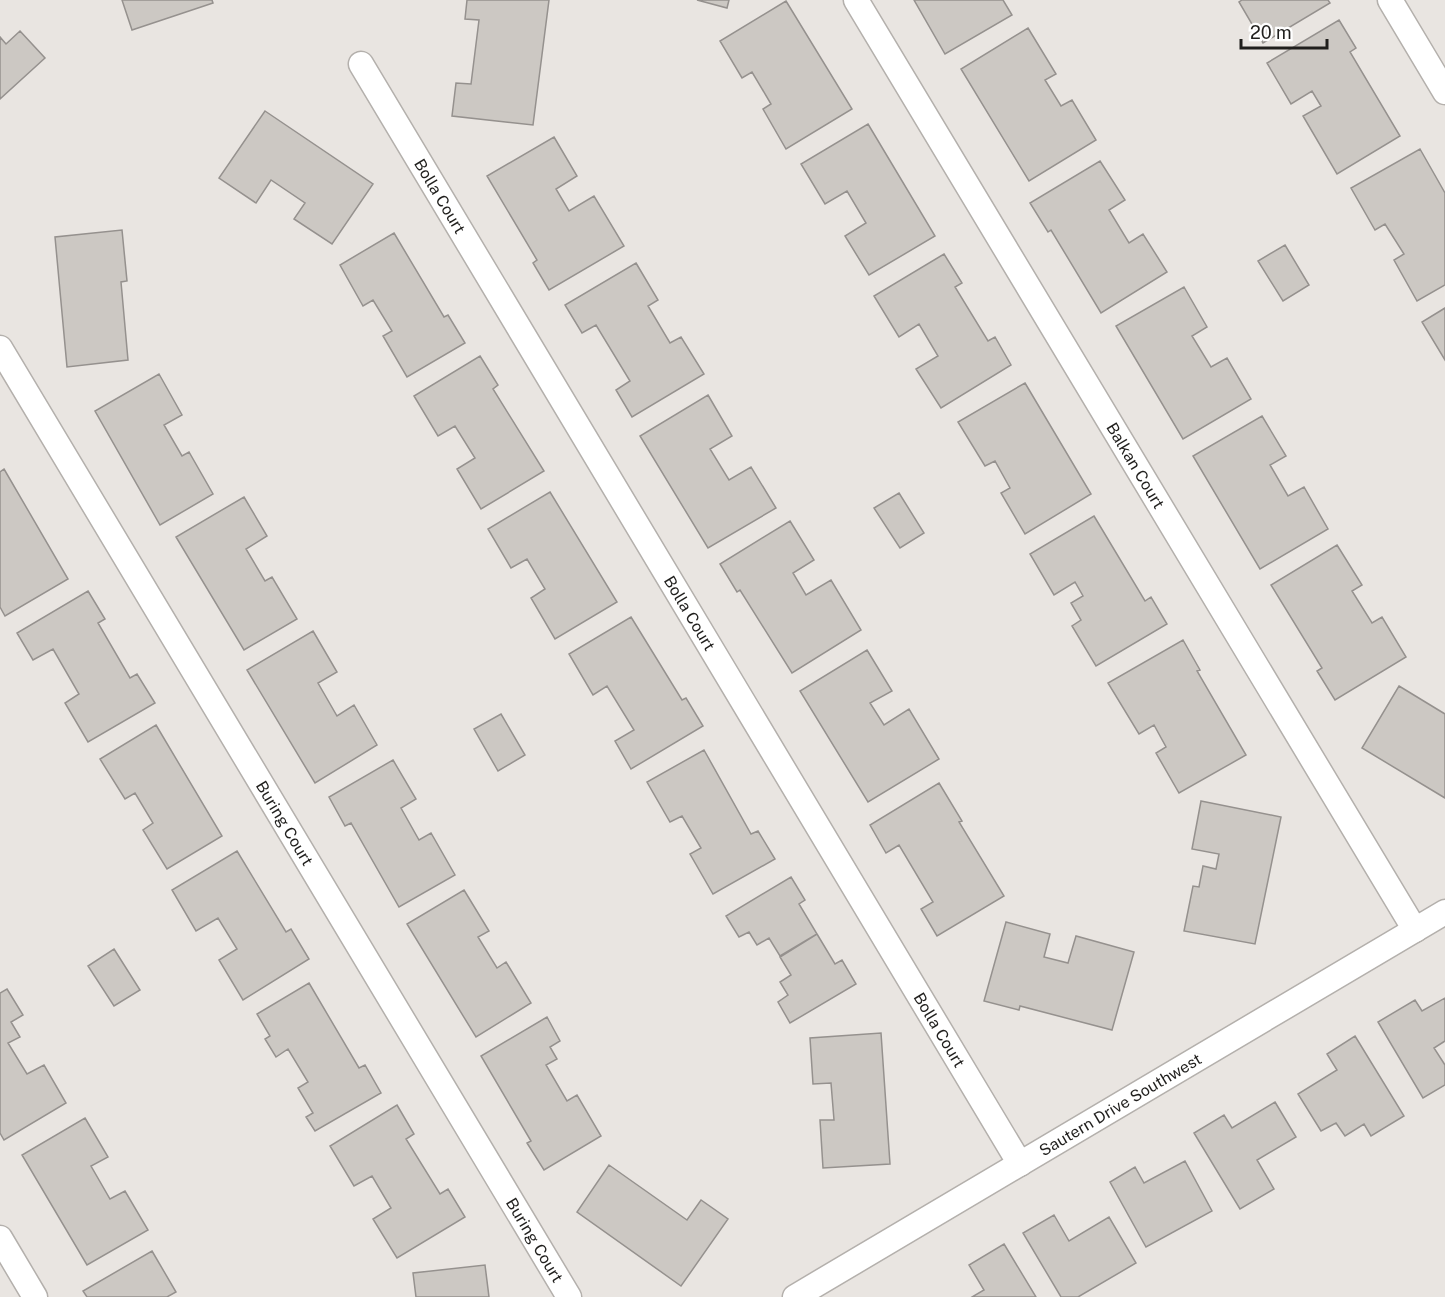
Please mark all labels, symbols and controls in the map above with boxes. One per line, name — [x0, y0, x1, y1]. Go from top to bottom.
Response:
scale bar — [1241, 12, 1326, 50]
text: 20 m — [1250, 22, 1292, 43]
street label: Bolla Court — [410, 155, 470, 237]
street label: Balkan Court — [1103, 419, 1169, 512]
street label: Bolla Court — [660, 572, 720, 654]
street label: Buring Court — [252, 777, 318, 869]
street label: Bolla Court — [910, 989, 969, 1071]
street label: Sautern Drive Southwest — [1036, 1049, 1205, 1160]
street label: Buring Court — [502, 1194, 567, 1286]

